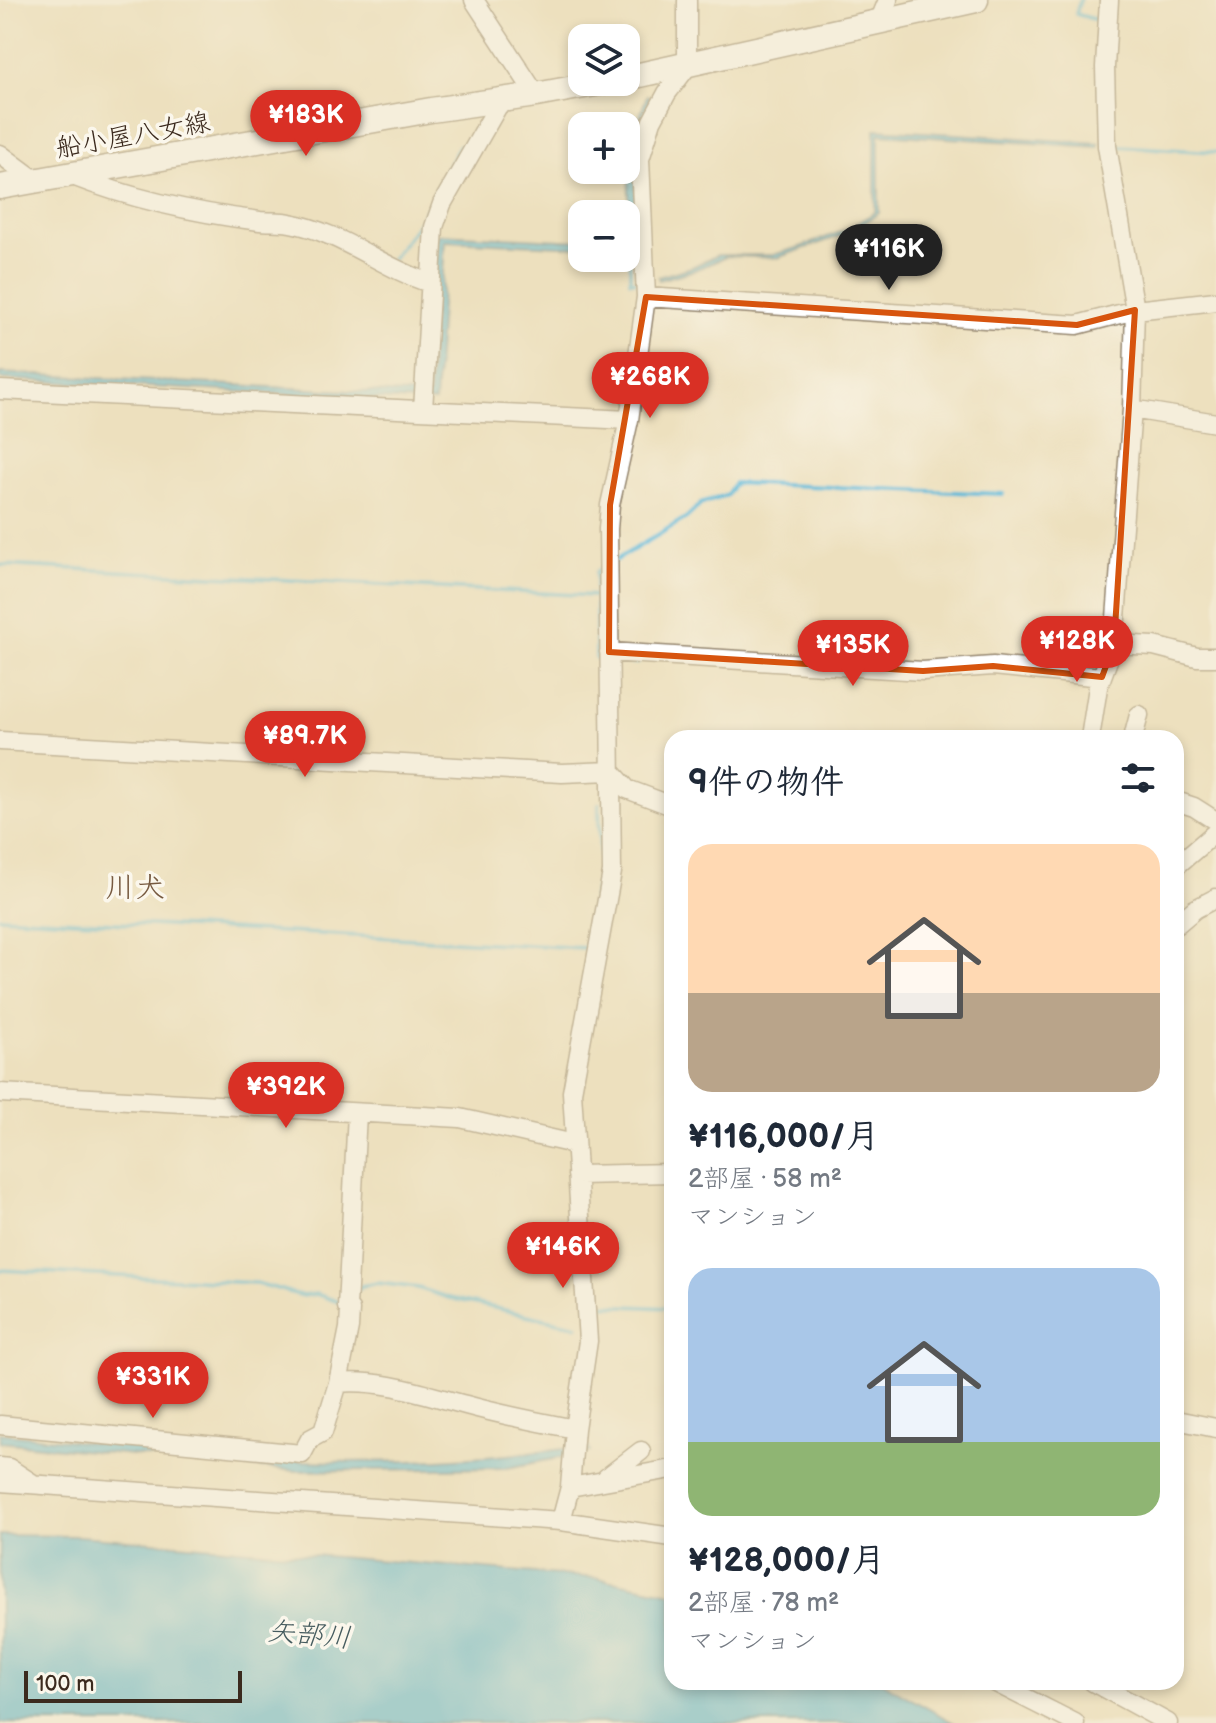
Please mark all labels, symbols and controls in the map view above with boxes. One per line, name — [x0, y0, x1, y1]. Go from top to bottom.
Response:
map controls — [568, 24, 640, 272]
button: layers — [568, 24, 640, 96]
pin: ¥183K — [250, 90, 362, 158]
text: ¥183K — [268, 100, 344, 131]
street label: 船小屋八女線 — [53, 107, 213, 165]
button: + — [568, 112, 640, 184]
button: − — [568, 200, 640, 272]
pin: ¥116K — [833, 224, 945, 292]
text: ¥116K — [853, 234, 925, 265]
pin: ¥268K — [594, 352, 706, 420]
text: ¥268K — [610, 362, 690, 393]
pin: ¥128K — [1021, 616, 1133, 684]
pin: ¥135K — [797, 620, 909, 688]
text: ¥128K — [1039, 626, 1115, 657]
text: ¥135K — [816, 630, 890, 661]
pin: ¥89.7K — [240, 711, 370, 779]
text: ¥89.7K — [263, 721, 347, 752]
icon: filters — [1116, 756, 1160, 800]
text: 9件の物件 — [688, 762, 844, 803]
district label: 川犬 — [105, 870, 165, 906]
icon: home — [852, 896, 996, 1040]
pin: ¥392K — [230, 1062, 342, 1130]
text: ¥392K — [246, 1072, 326, 1103]
text: ¥116,000/月 — [688, 1116, 880, 1157]
text: 2部屋 · 58 m² — [688, 1164, 842, 1195]
text: マンション — [688, 1202, 817, 1233]
pin: ¥146K — [507, 1222, 619, 1290]
text: ¥146K — [525, 1232, 601, 1263]
icon: home — [852, 1320, 996, 1464]
pin: ¥331K — [97, 1352, 209, 1420]
text: ¥331K — [116, 1362, 190, 1393]
text: ¥128,000/月 — [688, 1540, 885, 1581]
text: 2部屋 · 78 m² — [688, 1588, 839, 1619]
water label: 矢部川 — [266, 1615, 352, 1655]
text: マンション — [688, 1626, 817, 1657]
scale bar — [24, 1667, 242, 1703]
text: 100 m — [36, 1671, 95, 1698]

